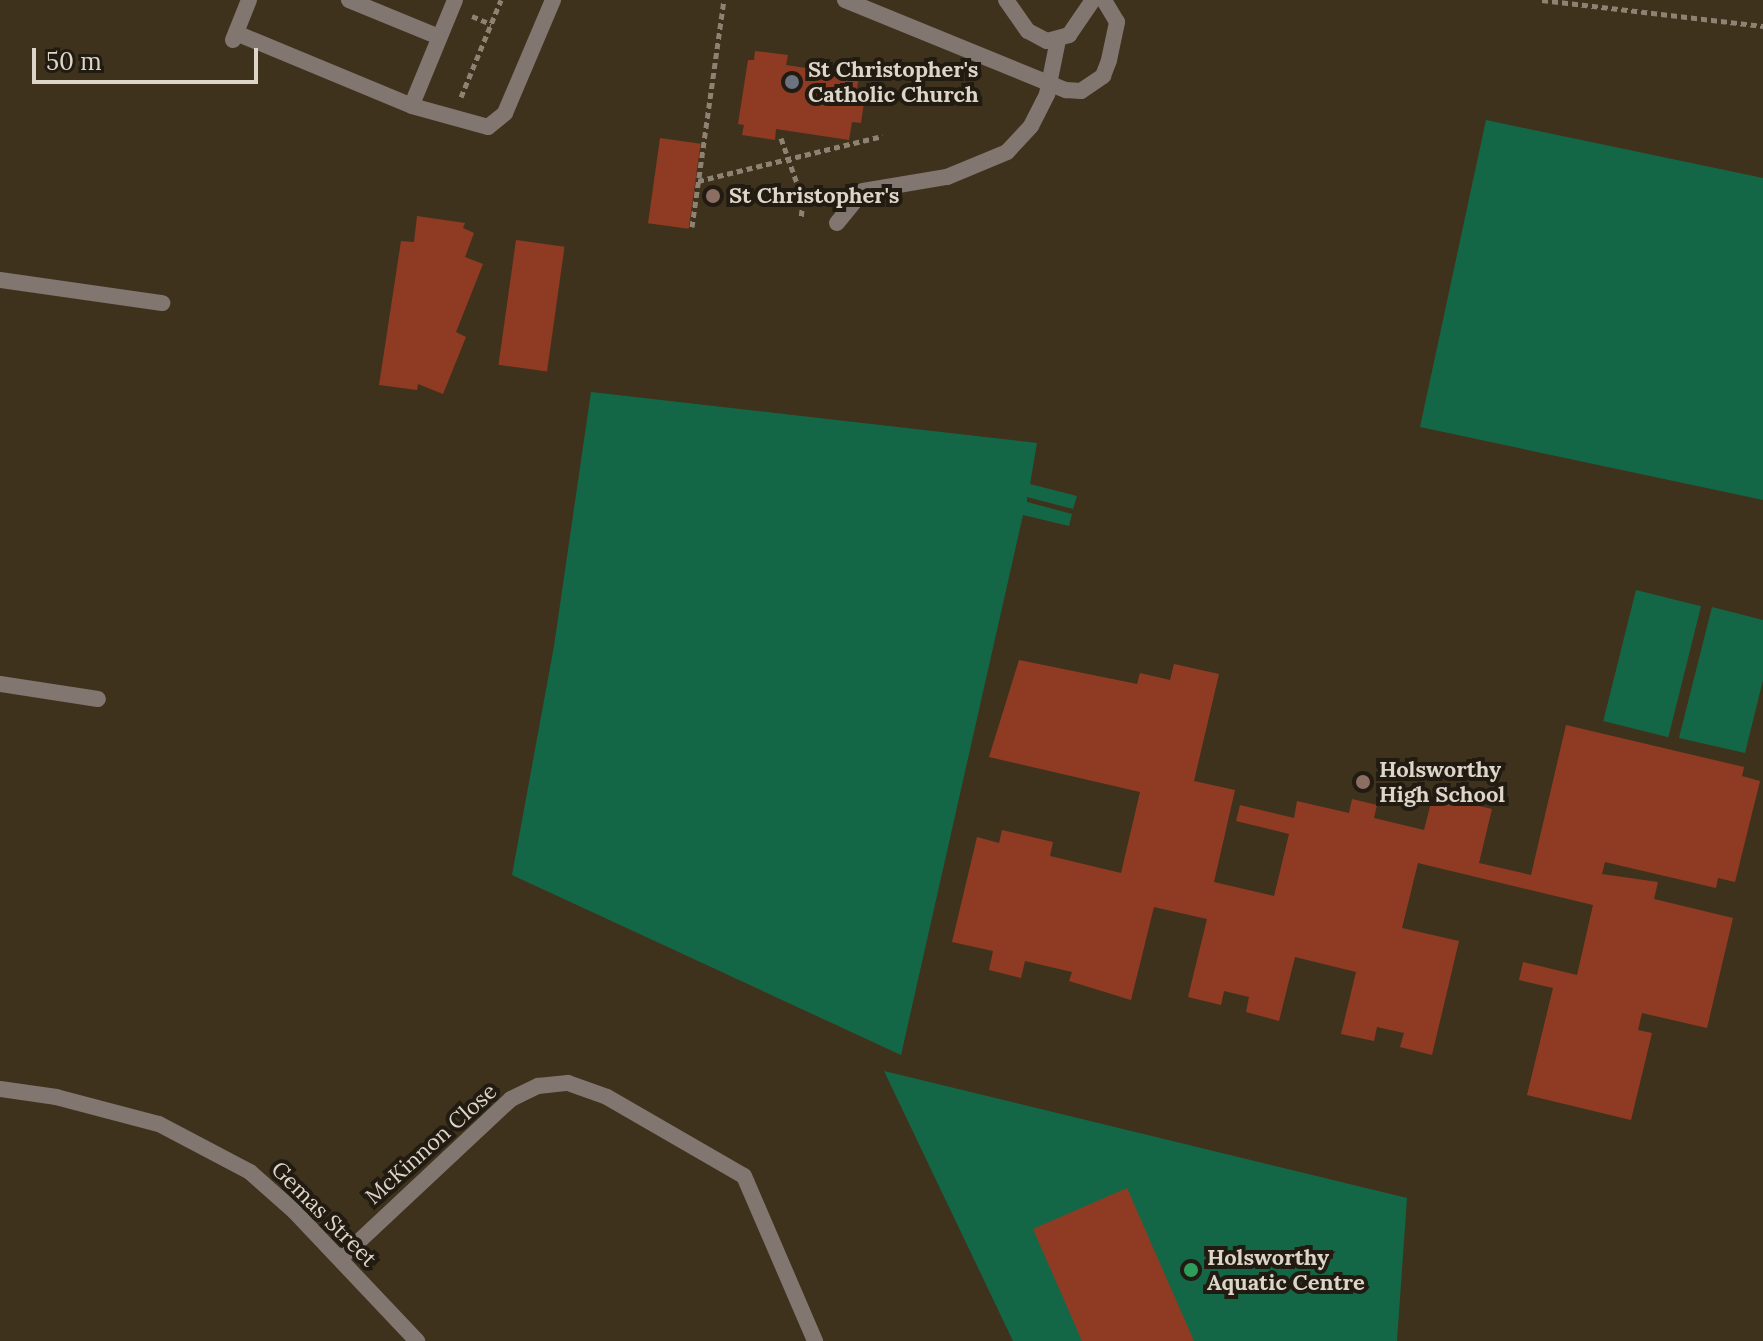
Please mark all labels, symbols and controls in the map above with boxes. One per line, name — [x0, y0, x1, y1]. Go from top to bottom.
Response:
scale bar — [36, 32, 262, 82]
text: 50 m — [46, 46, 102, 77]
place label: St Christopher's Catholic Church — [808, 56, 979, 108]
marker: St Christopher's Catholic Church — [783, 73, 801, 91]
place label: St Christopher's — [729, 183, 899, 209]
marker: St Christopher's — [704, 187, 722, 205]
place label: Holsworthy High School — [1379, 756, 1505, 808]
marker: Holsworthy High School — [1354, 773, 1372, 791]
street label: McKinnon Close — [360, 1078, 502, 1210]
street label: Gemas Street — [266, 1156, 382, 1272]
place label: Holsworthy Aquatic Centre — [1207, 1244, 1365, 1296]
marker: Holsworthy Aquatic Centre — [1182, 1261, 1200, 1279]

